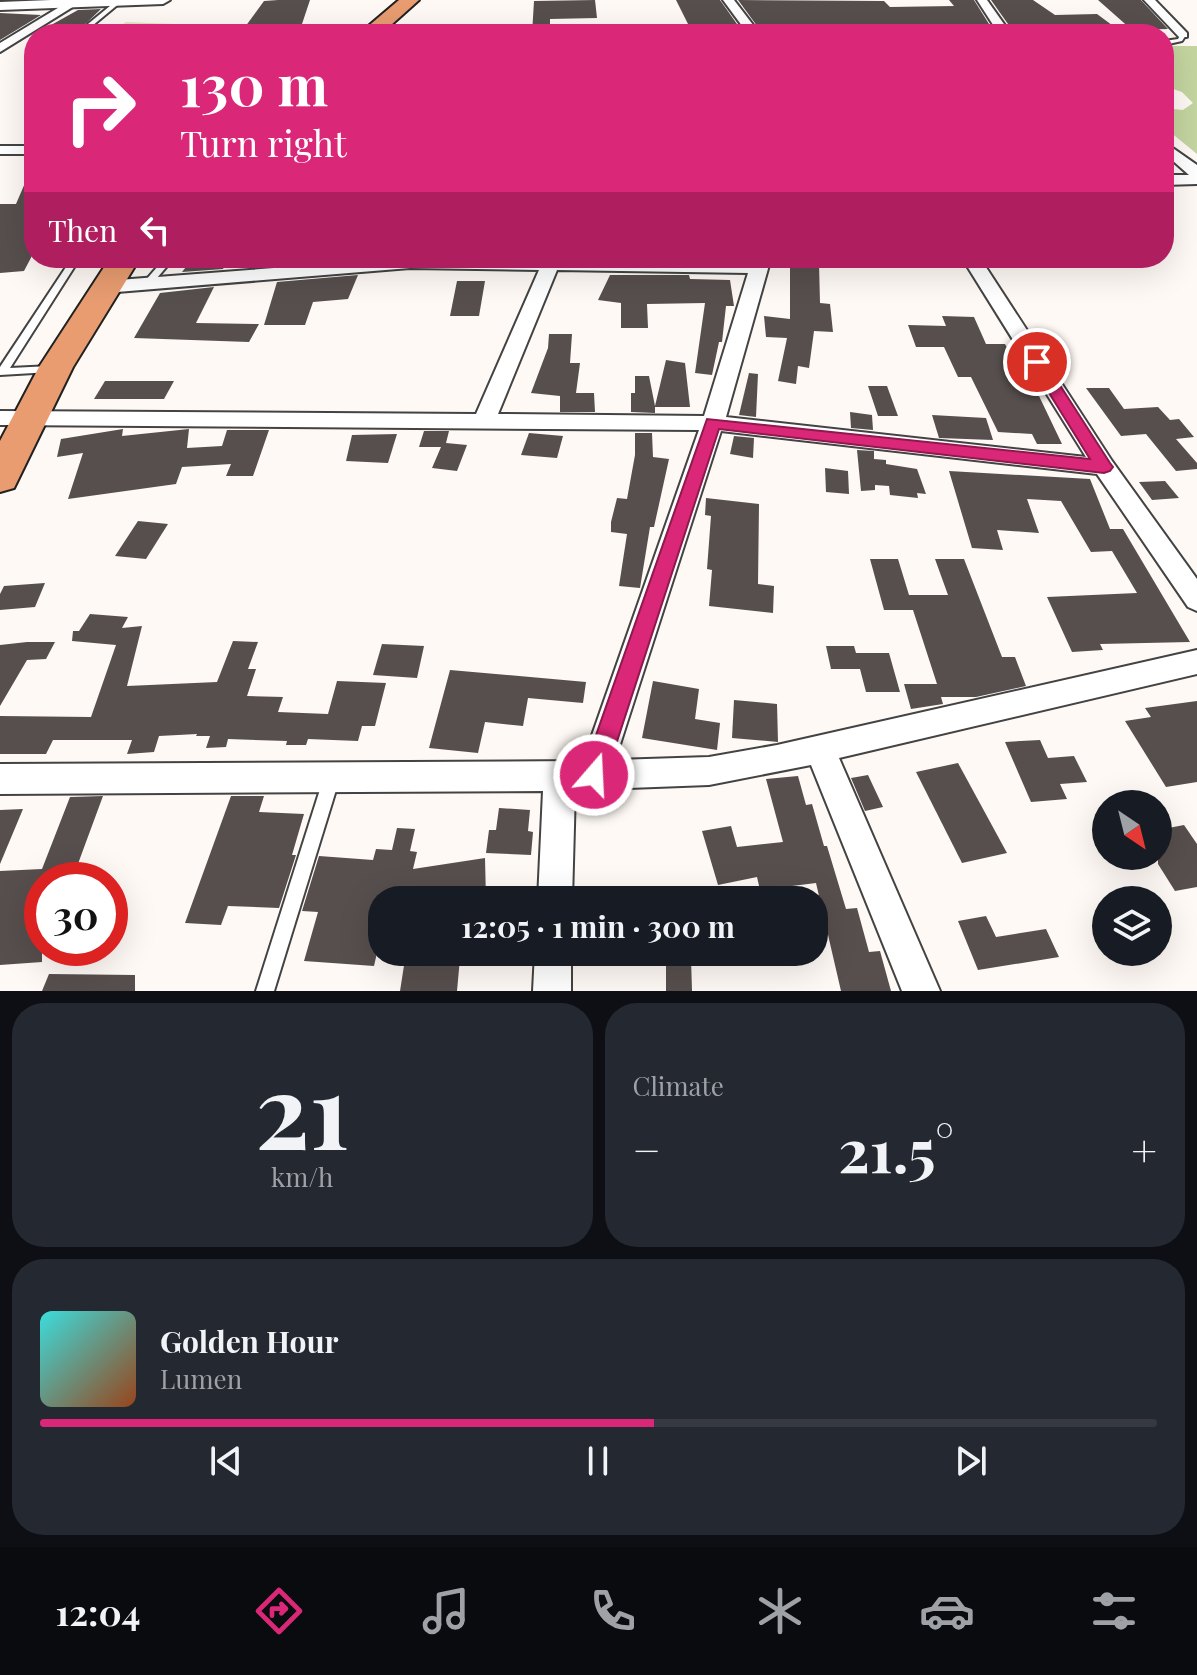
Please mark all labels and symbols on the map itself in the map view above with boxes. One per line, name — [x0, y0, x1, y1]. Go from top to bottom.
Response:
pin — [1003, 328, 1071, 396]
position arrow — [552, 733, 636, 817]
north arrow — [1092, 790, 1172, 870]
speed limit sign: 30 — [24, 862, 128, 966]

